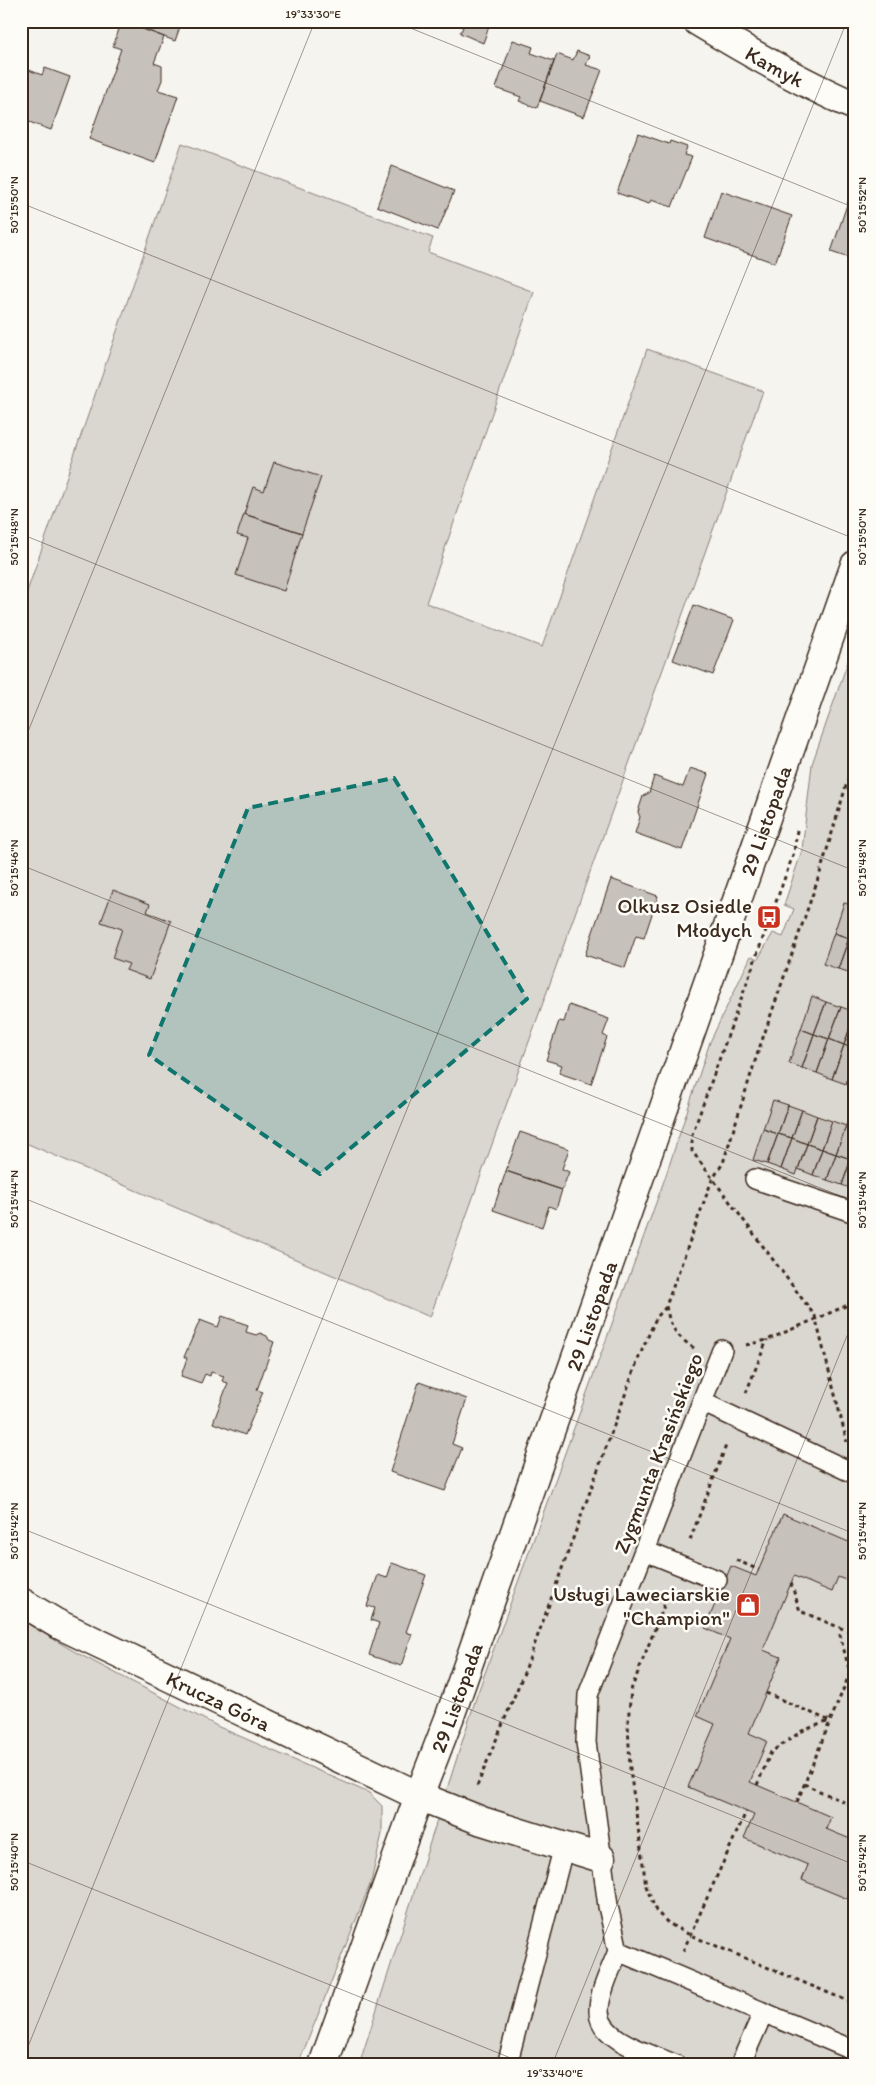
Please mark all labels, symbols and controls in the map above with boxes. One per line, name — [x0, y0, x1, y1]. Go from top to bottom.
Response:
text: 19°33'30"E — [285, 7, 341, 21]
street label: Kamyk — [741, 40, 808, 92]
text: 50°15'50"N — [7, 176, 21, 234]
text: 50°15'52"N — [855, 177, 869, 233]
text: 50°15'48"N — [7, 508, 21, 566]
text: 50°15'50"N — [855, 508, 869, 566]
street label: 29 Listopada — [734, 762, 796, 879]
text: 50°15'46"N — [7, 839, 21, 897]
text: 50°15'48"N — [855, 839, 869, 897]
place label: Olkusz Osiedle Młodych — [617, 893, 753, 942]
bus stop icon: Olkusz Osiedle Młodych — [756, 904, 782, 930]
text: 50°15'44"N — [7, 1170, 21, 1228]
text: 50°15'46"N — [855, 1171, 869, 1229]
street label: 29 Listopada — [560, 1257, 622, 1374]
street label: Zygmunta Krasińskiego — [608, 1349, 708, 1557]
text: 50°15'42"N — [7, 1502, 21, 1560]
text: 50°15'44"N — [855, 1502, 869, 1560]
place label: Usługi Laweciarskie "Champion" — [553, 1581, 730, 1630]
shop icon: Usługi Laweciarskie "Champion" — [735, 1592, 761, 1618]
street label: 29 Listopada — [425, 1639, 487, 1756]
street label: Krucza Góra — [163, 1665, 275, 1736]
text: 50°15'40"N — [7, 1833, 21, 1891]
text: 50°15'42"N — [855, 1834, 869, 1892]
text: 19°33'40"E — [527, 2066, 584, 2080]

